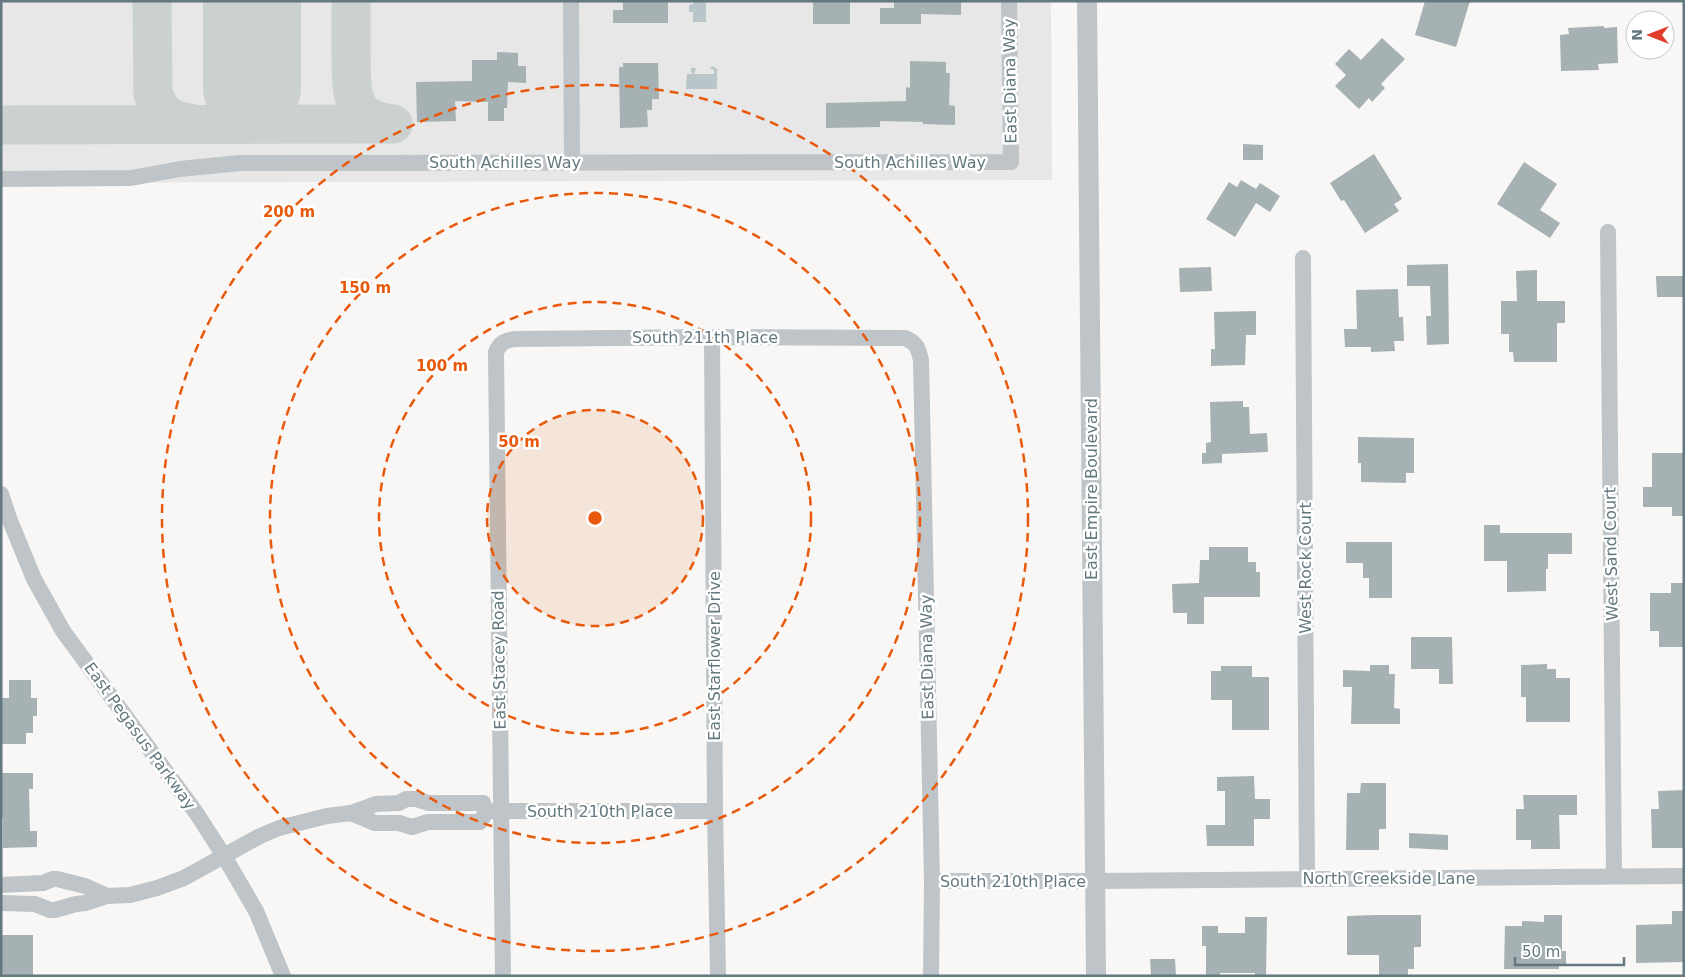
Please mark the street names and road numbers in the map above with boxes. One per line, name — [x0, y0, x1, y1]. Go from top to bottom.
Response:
street label: East Diana Way — [999, 18, 1021, 144]
street label: South Achilles Way — [429, 153, 581, 172]
street label: South Achilles Way — [834, 153, 986, 172]
street label: South 211th Place — [632, 328, 778, 347]
street label: East Empire Boulevard — [1082, 398, 1101, 580]
street label: West Sand Court — [1600, 487, 1622, 621]
street label: West Rock Court — [1296, 502, 1315, 634]
street label: East Starflower Drive — [705, 571, 724, 741]
street label: East Stacey Road — [488, 590, 510, 730]
street label: East Diana Way — [916, 594, 938, 720]
street label: East Pegasus Parkway — [80, 659, 200, 813]
street label: South 210th Place — [527, 802, 673, 821]
street label: North Creekside Lane — [1303, 869, 1475, 888]
street label: South 210th Place — [940, 872, 1086, 891]

